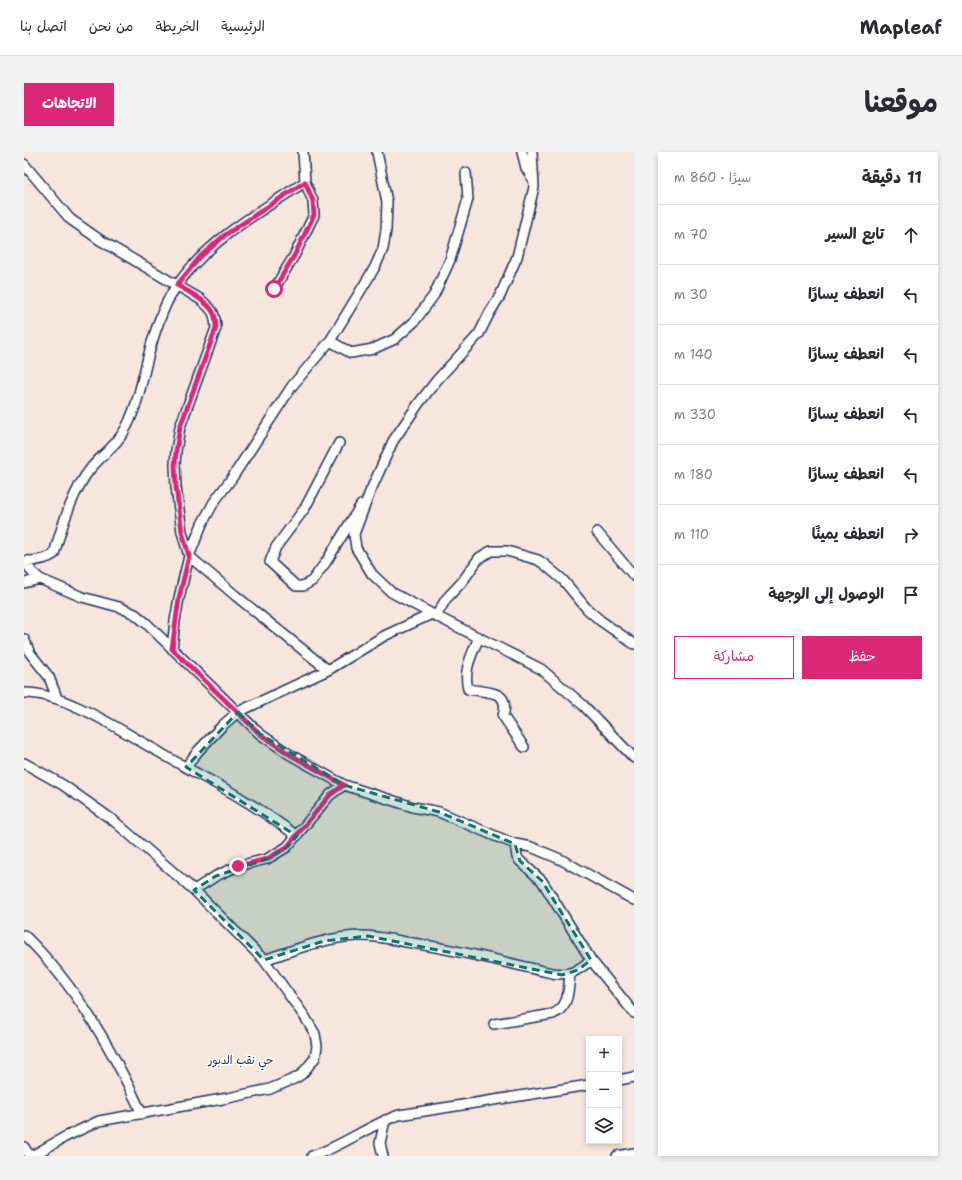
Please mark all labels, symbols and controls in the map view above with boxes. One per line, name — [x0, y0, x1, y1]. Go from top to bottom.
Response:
text: Mapleaf — [860, 15, 942, 40]
text: اتصل بنا — [20, 17, 67, 35]
text: من نحن — [89, 17, 133, 35]
text: الخريطة — [155, 17, 199, 35]
text: الرئيسية — [221, 17, 265, 35]
button: الاتجاهات — [24, 83, 114, 126]
text: موقعنا — [864, 83, 938, 121]
text: 11 دقيقة — [862, 166, 922, 188]
text: سيرًا · 860 m — [674, 169, 751, 186]
text: تابع السير — [825, 224, 884, 244]
icon: ahead — [900, 224, 922, 246]
text: 70 m — [674, 226, 708, 243]
route start — [265, 280, 283, 298]
text: انعطف يسارًا — [808, 284, 884, 304]
icon: left — [900, 284, 922, 306]
text: 30 m — [674, 286, 708, 303]
text: انعطف يسارًا — [808, 344, 884, 364]
icon: left — [900, 344, 922, 366]
text: 140 m — [674, 346, 713, 363]
text: انعطف يسارًا — [808, 404, 884, 424]
icon: left — [900, 404, 922, 426]
text: 330 m — [674, 406, 716, 423]
text: انعطف يسارًا — [808, 464, 884, 484]
icon: left — [900, 464, 922, 486]
text: 180 m — [674, 466, 713, 483]
text: انعطف يمينًا — [812, 524, 884, 544]
icon: right — [900, 524, 922, 546]
text: 110 m — [674, 526, 709, 543]
text: الوصول إلى الوجهة — [768, 584, 884, 604]
icon: arrive — [900, 584, 922, 606]
button: مشاركة — [674, 636, 794, 679]
button: حفظ — [802, 636, 922, 679]
route end — [229, 857, 247, 875]
map controls — [586, 1036, 622, 1144]
button: + — [586, 1036, 622, 1072]
district label: حي نقب الدبور — [207, 1053, 274, 1071]
button: − — [586, 1072, 622, 1108]
button: layers — [586, 1108, 622, 1144]

